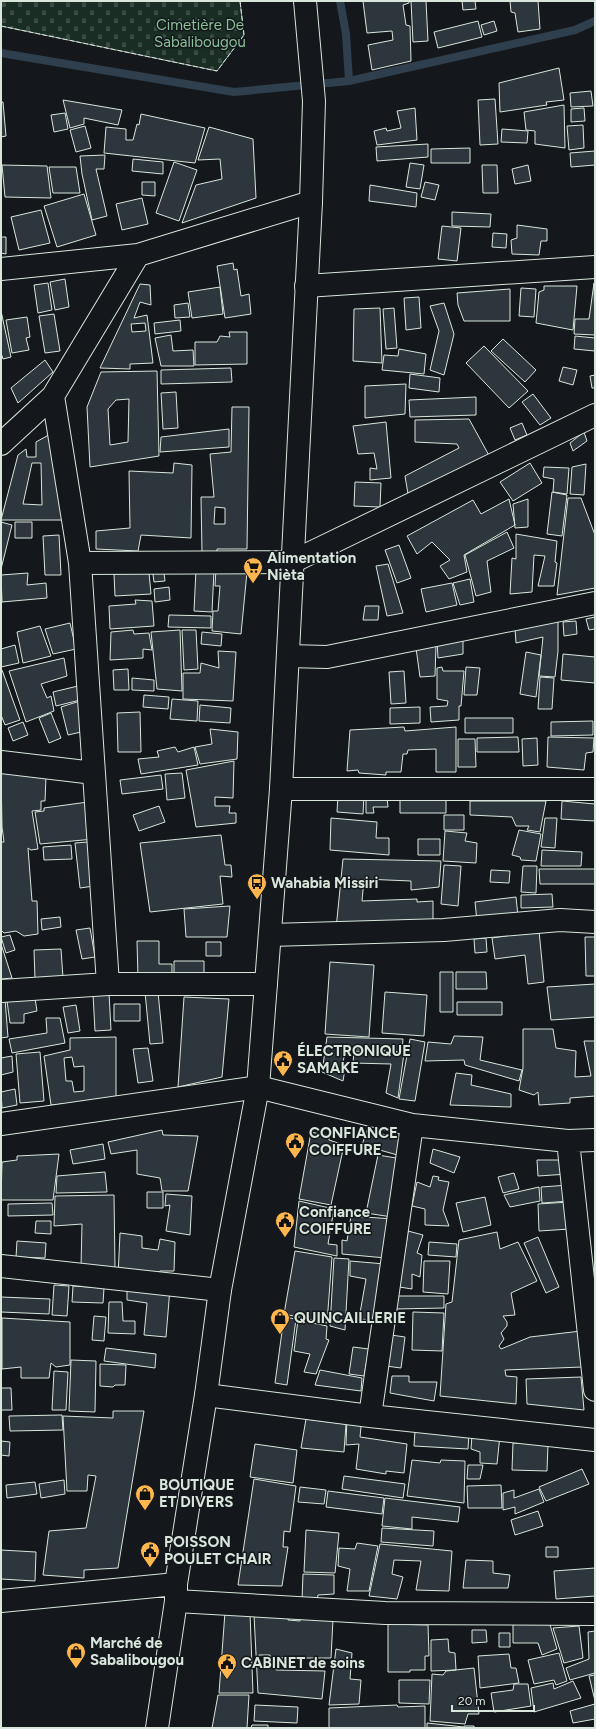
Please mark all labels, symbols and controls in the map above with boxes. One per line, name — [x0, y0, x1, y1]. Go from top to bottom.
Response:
park label: Cimetière De Sabalibougou — [154, 16, 246, 51]
place label: Alimentation Nièta — [267, 549, 356, 584]
supermarket icon: Alimentation Nièta — [242, 556, 264, 584]
bus stop icon: Wahabia Missiri — [246, 872, 268, 900]
place label: Wahabia Missiri — [271, 874, 378, 892]
place label: ÉLECTRONIQUE SAMAKE — [297, 1042, 411, 1077]
public building icon: ÉLECTRONIQUE SAMAKE — [272, 1049, 294, 1077]
place label: CONFIANCE COIFFURE — [309, 1124, 398, 1159]
public building icon: CONFIANCE COIFFURE — [284, 1131, 306, 1159]
place label: Confiance COIFFURE — [299, 1203, 372, 1238]
public building icon: Confiance COIFFURE — [274, 1210, 296, 1238]
shop icon: QUINCAILLERIE — [269, 1307, 291, 1335]
place label: QUINCAILLERIE — [294, 1309, 406, 1327]
place label: BOUTIQUE ET DIVERS — [159, 1476, 235, 1511]
shop icon: BOUTIQUE ET DIVERS — [134, 1483, 156, 1511]
place label: POISSON POULET CHAIR — [164, 1533, 272, 1568]
public building icon: POISSON POULET CHAIR — [139, 1540, 161, 1568]
place label: Marché de Sabalibougou — [90, 1634, 184, 1669]
shop icon: Marché de Sabalibougou — [65, 1641, 87, 1669]
public building icon: CABINET de soins — [216, 1652, 238, 1680]
place label: CABINET de soins — [241, 1654, 365, 1672]
scale bar — [452, 1687, 534, 1713]
text: 20 m — [458, 1694, 486, 1708]

